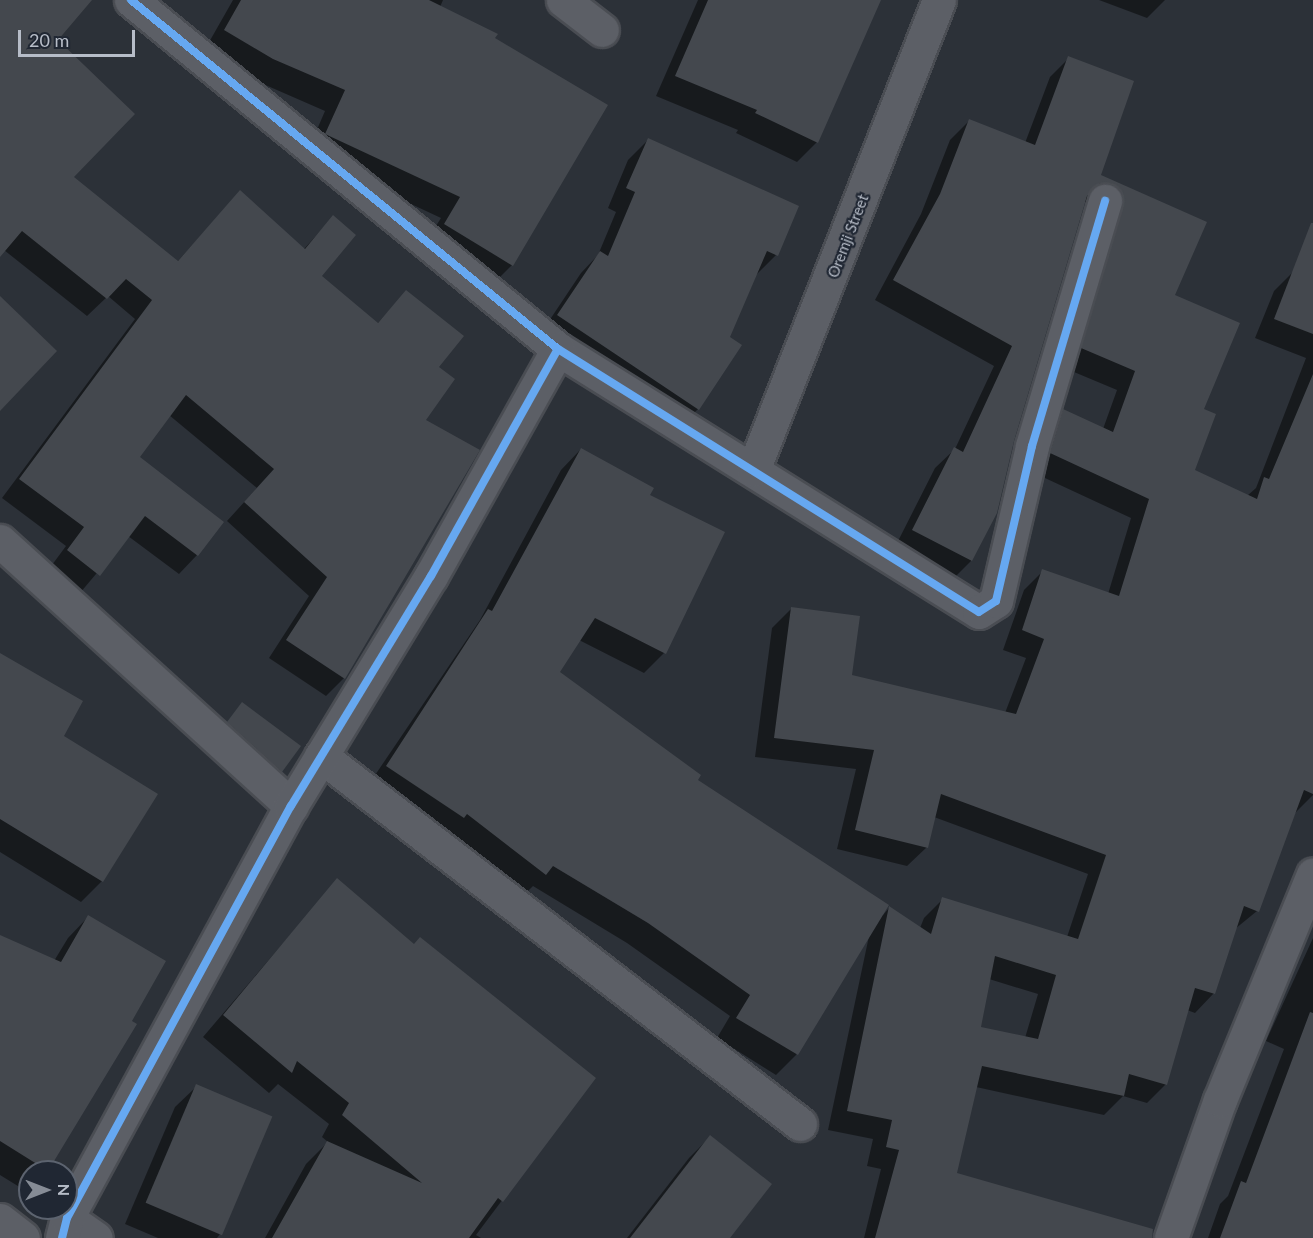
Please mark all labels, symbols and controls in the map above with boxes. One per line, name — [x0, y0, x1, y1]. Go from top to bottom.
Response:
scale bar — [21, 18, 138, 56]
text: 20 m — [29, 29, 69, 51]
street label: Oremji Street — [824, 192, 872, 280]
north arrow — [18, 1160, 78, 1220]
text: N — [55, 1184, 74, 1196]

